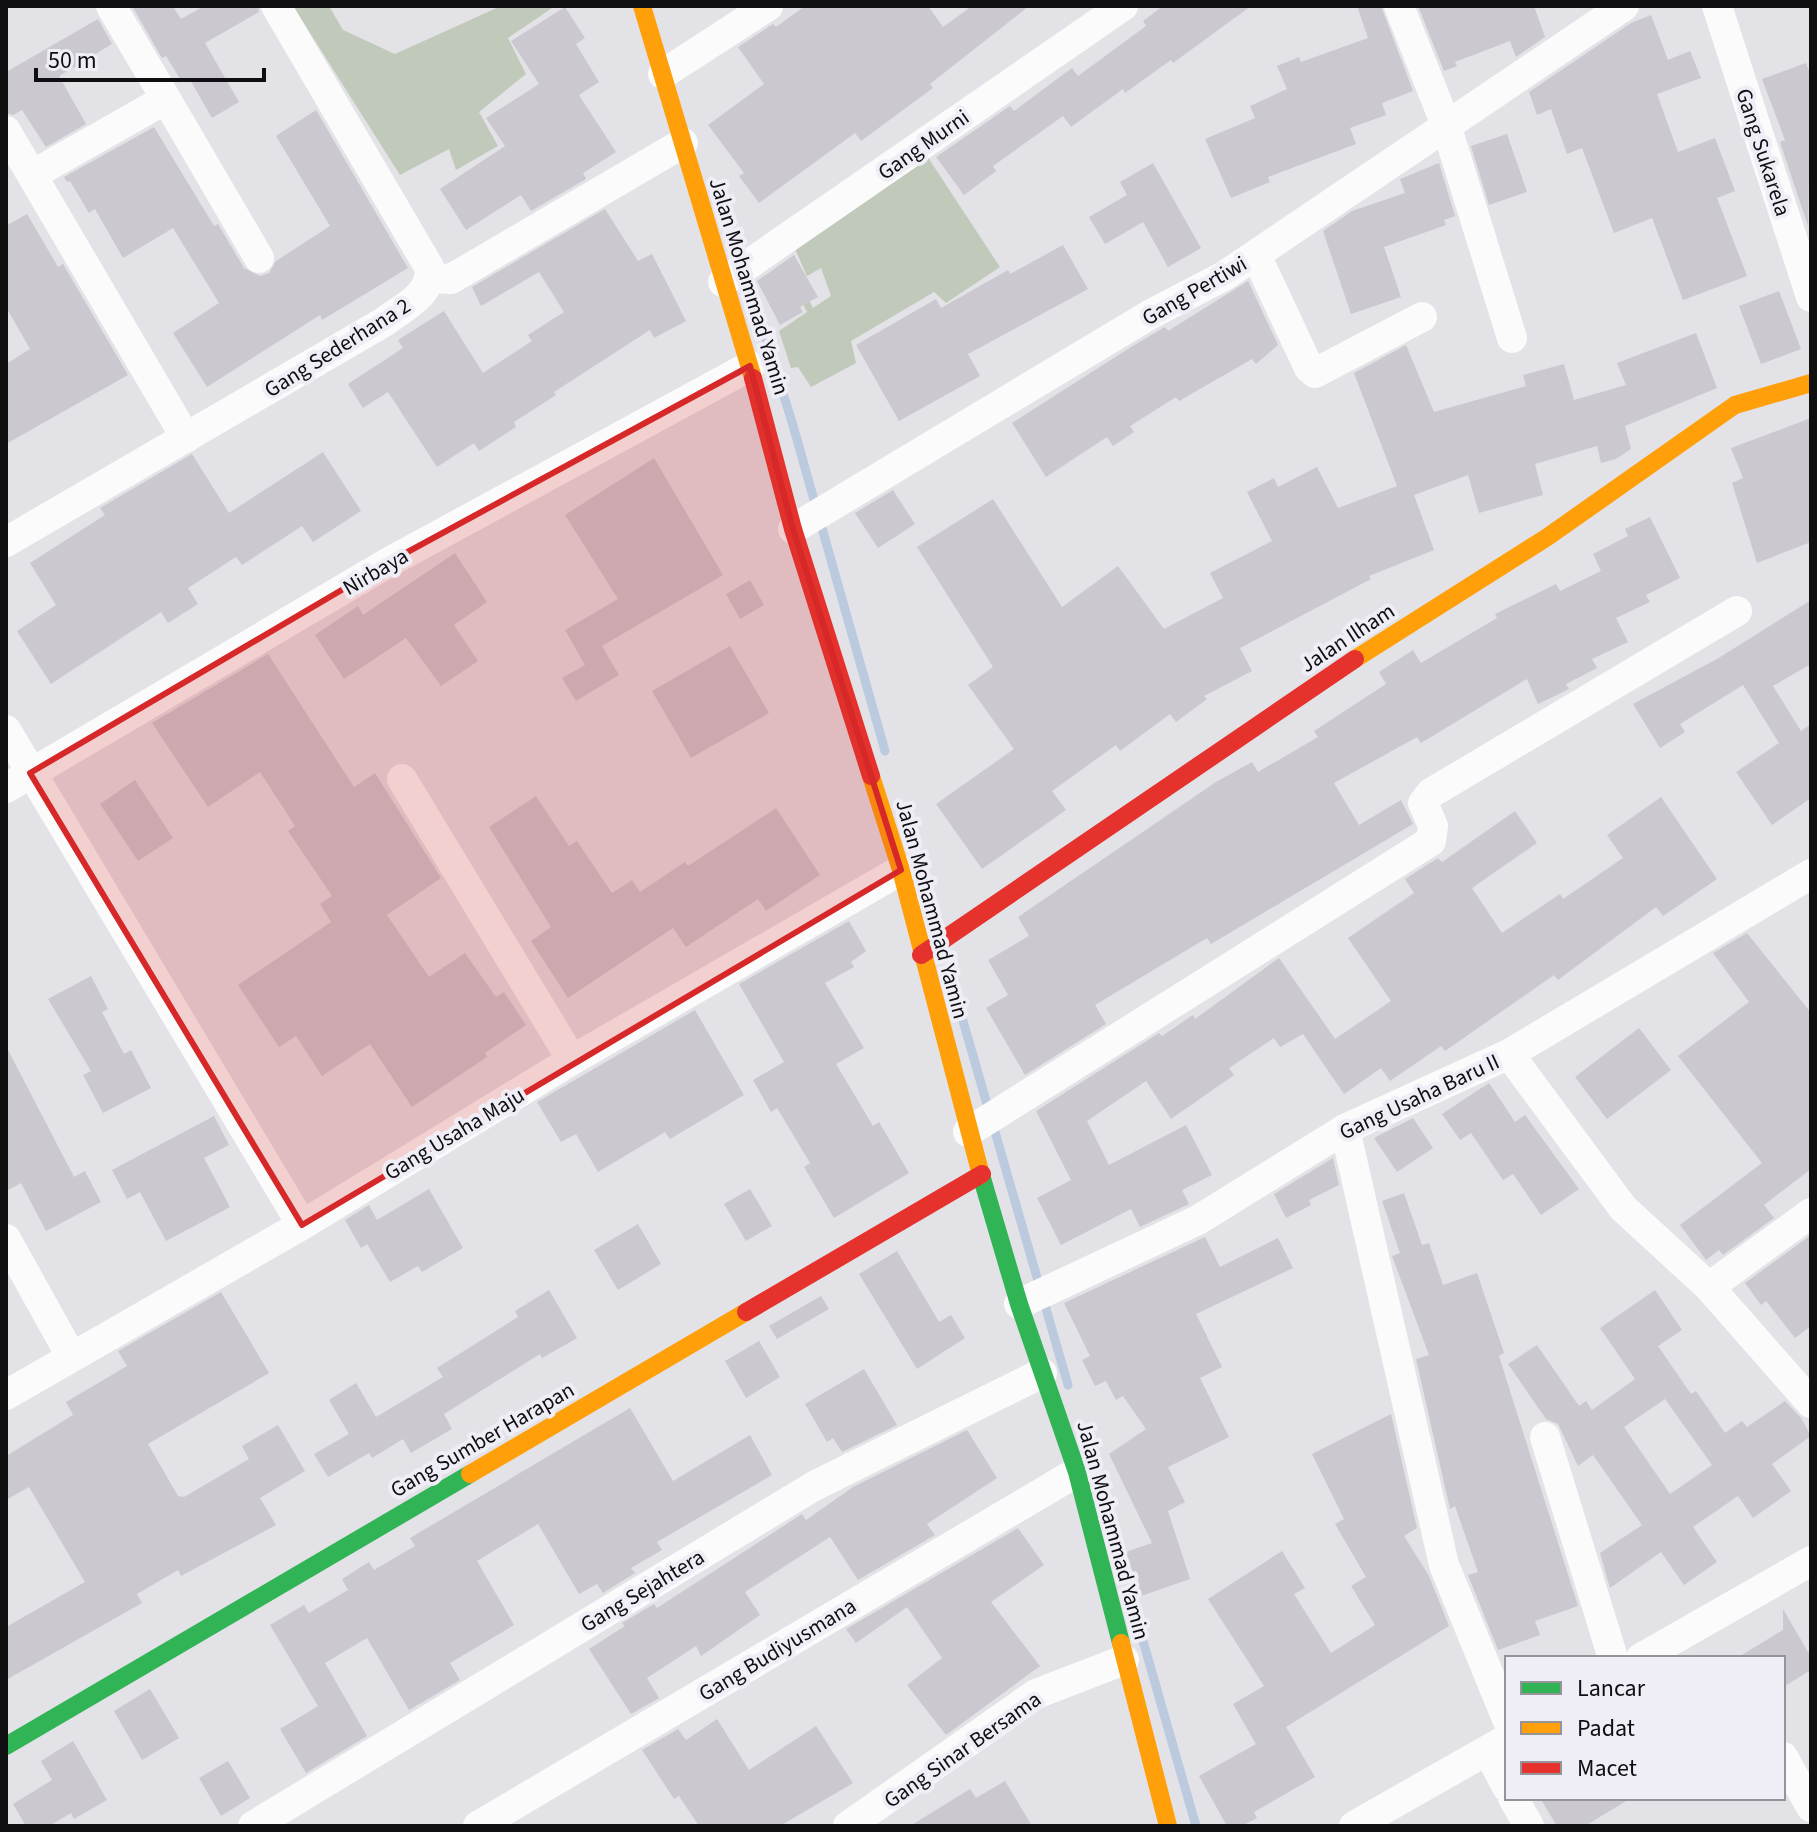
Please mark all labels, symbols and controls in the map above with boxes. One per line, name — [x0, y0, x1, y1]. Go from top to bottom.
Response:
scale bar — [36, 32, 264, 82]
text: 50 m — [48, 43, 97, 78]
street label: Gang Sukarela — [1727, 84, 1799, 220]
street label: Gang Murni — [871, 102, 976, 188]
street label: Jalan Mohammad Yamin — [701, 174, 797, 399]
street label: Gang Pertiwi — [1136, 248, 1253, 334]
street label: Gang Sederhana 2 — [258, 290, 417, 406]
street label: Nirbaya — [337, 540, 414, 604]
street label: Jalan Ilham — [1294, 595, 1401, 681]
street label: Jalan Mohammad Yamin — [887, 796, 977, 1022]
street label: Gang Usaha Baru II — [1334, 1046, 1505, 1148]
street label: Gang Usaha Maju — [378, 1079, 531, 1188]
street label: Gang Sumber Harapan — [384, 1374, 581, 1506]
street label: Jalan Mohammad Yamin — [1068, 1417, 1158, 1643]
street label: Gang Sejahtera — [574, 1541, 711, 1641]
street label: Gang Budiyusmana — [693, 1590, 862, 1710]
legend — [1505, 1656, 1785, 1800]
text: Lancar — [1577, 1671, 1646, 1706]
street label: Gang Sinar Bersama — [877, 1684, 1048, 1816]
text: Padat — [1577, 1711, 1635, 1746]
text: Macet — [1577, 1751, 1637, 1786]

